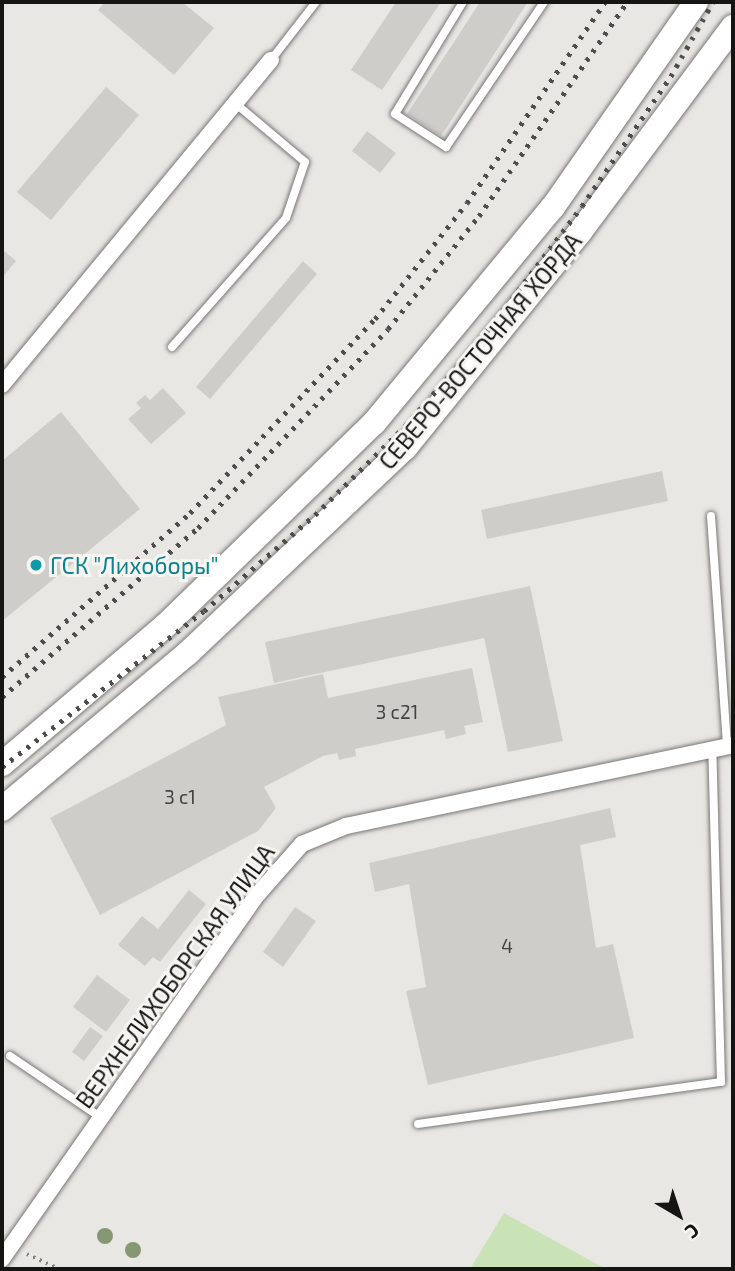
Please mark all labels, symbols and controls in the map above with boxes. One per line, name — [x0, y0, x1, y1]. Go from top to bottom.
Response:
street label: СЕВЕРО-ВОСТОЧНАЯ ХОРДА — [373, 227, 587, 475]
place label: ГСК "Лихоборы" — [50, 551, 219, 579]
marker: ГСК "Лихоборы" — [28, 557, 44, 573]
house number: 3 с21 — [376, 701, 418, 723]
house number: 3 с1 — [164, 786, 196, 808]
street label: ВЕРХНЕЛИХОБОРСКАЯ УЛИЦА — [70, 839, 280, 1113]
house number: 4 — [501, 935, 513, 957]
north arrow — [644, 1180, 714, 1250]
text: С — [681, 1219, 704, 1244]

